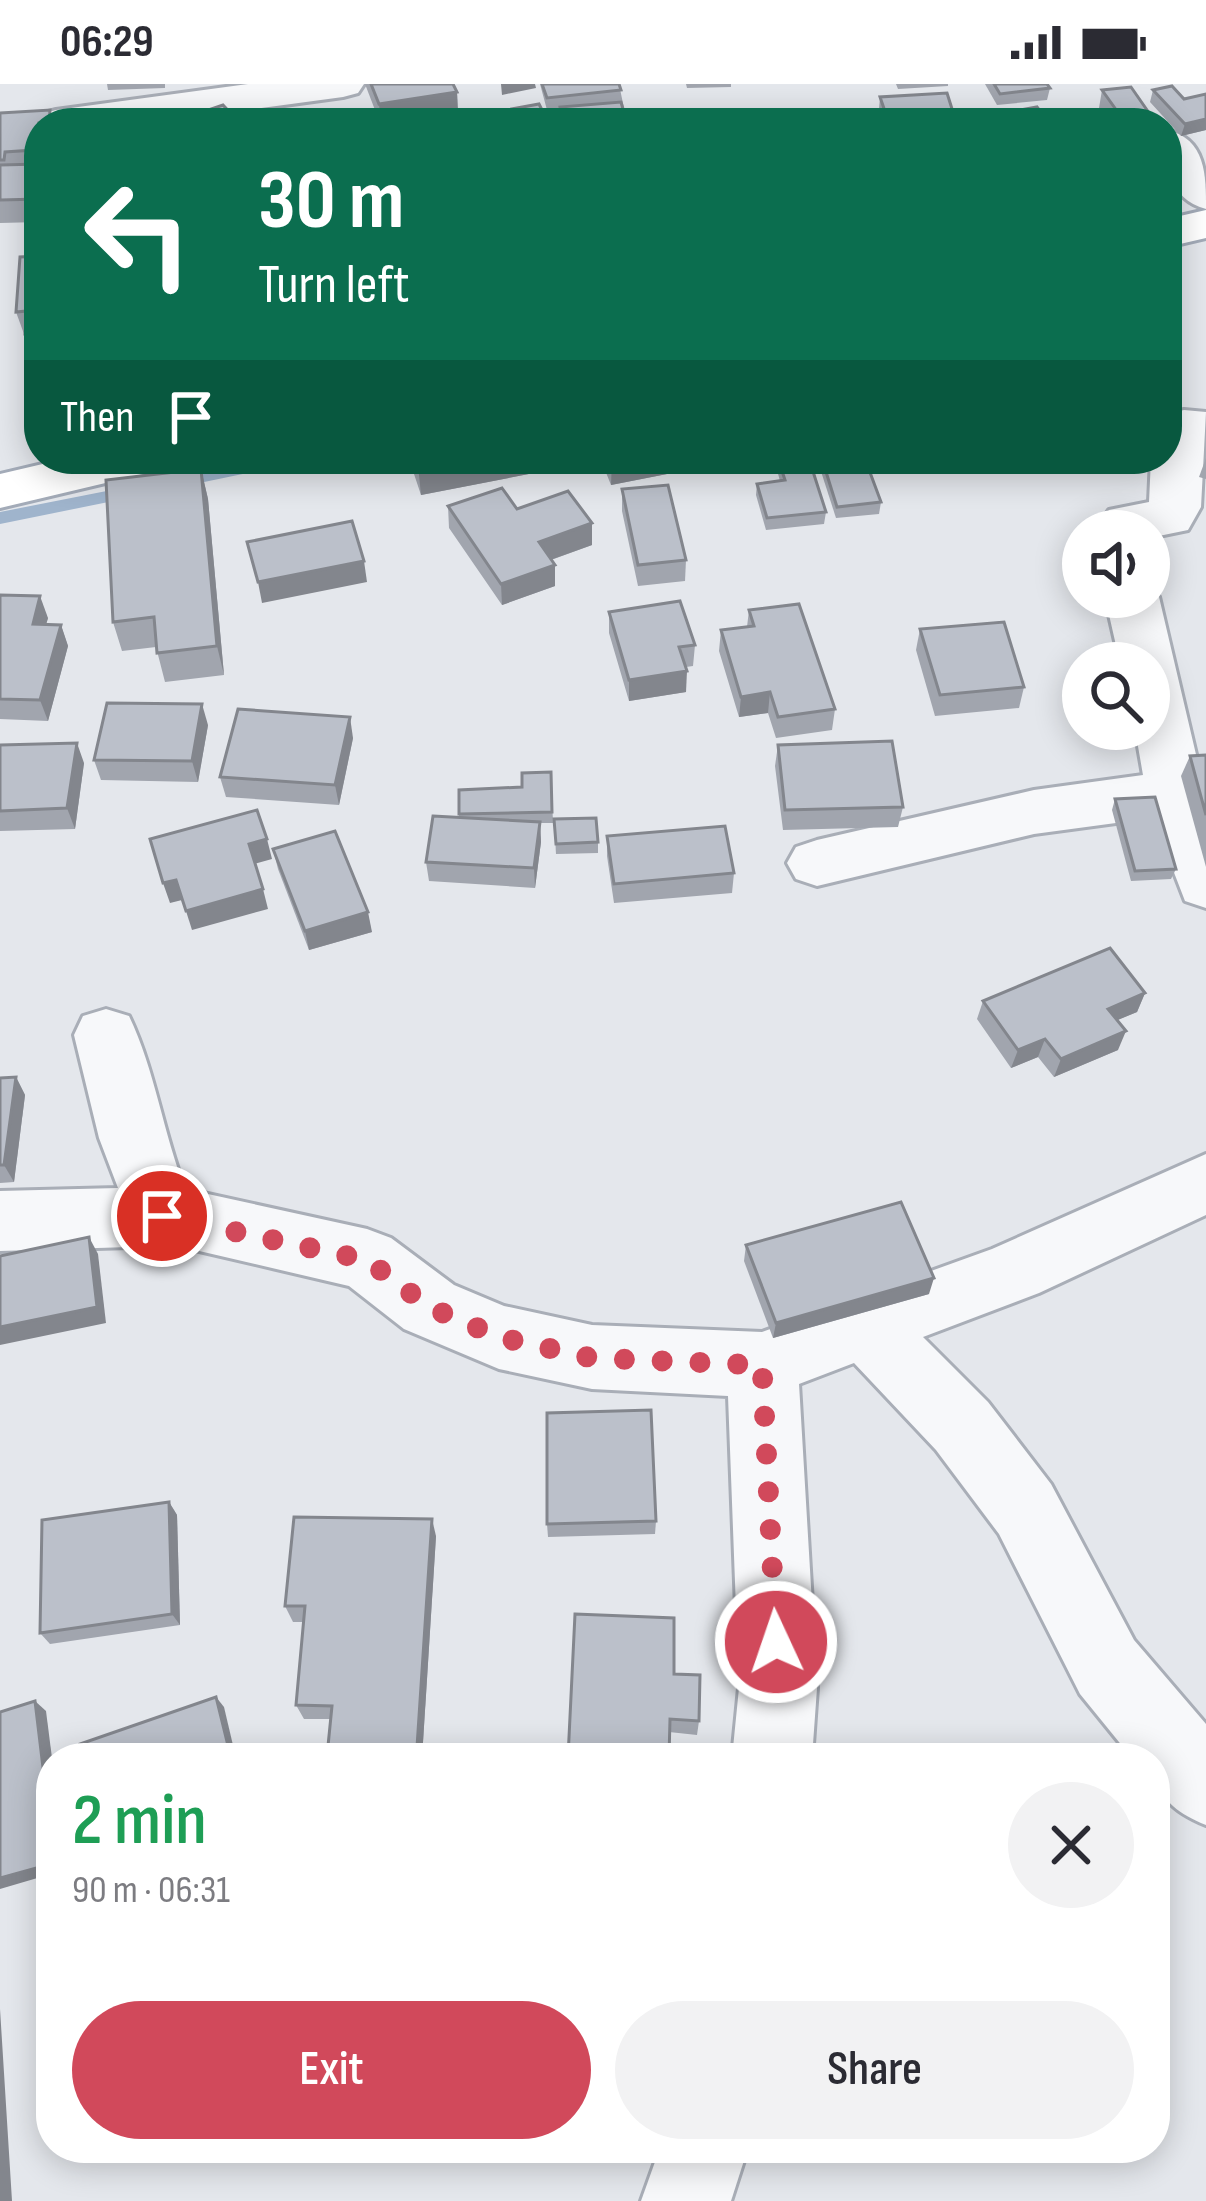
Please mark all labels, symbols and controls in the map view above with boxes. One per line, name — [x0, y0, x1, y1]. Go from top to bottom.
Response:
text: 06:29 — [60, 15, 154, 70]
text: 30 m — [258, 151, 404, 252]
icon: left — [60, 156, 216, 312]
text: Turn left — [258, 253, 410, 318]
icon: arrive — [158, 384, 224, 450]
text: Then — [60, 390, 134, 445]
map controls — [1062, 510, 1170, 750]
button: sound — [1062, 510, 1170, 618]
button: search — [1062, 642, 1170, 750]
pin — [111, 1165, 213, 1267]
icon: arrive — [129, 1183, 195, 1249]
position arrow — [713, 1579, 839, 1705]
text: 2 min — [72, 1778, 207, 1865]
button: close — [1008, 1782, 1134, 1908]
text: 90 m · 06:31 — [72, 1867, 230, 1914]
button: Exit — [72, 2001, 591, 2139]
button: Share — [615, 2001, 1134, 2139]

